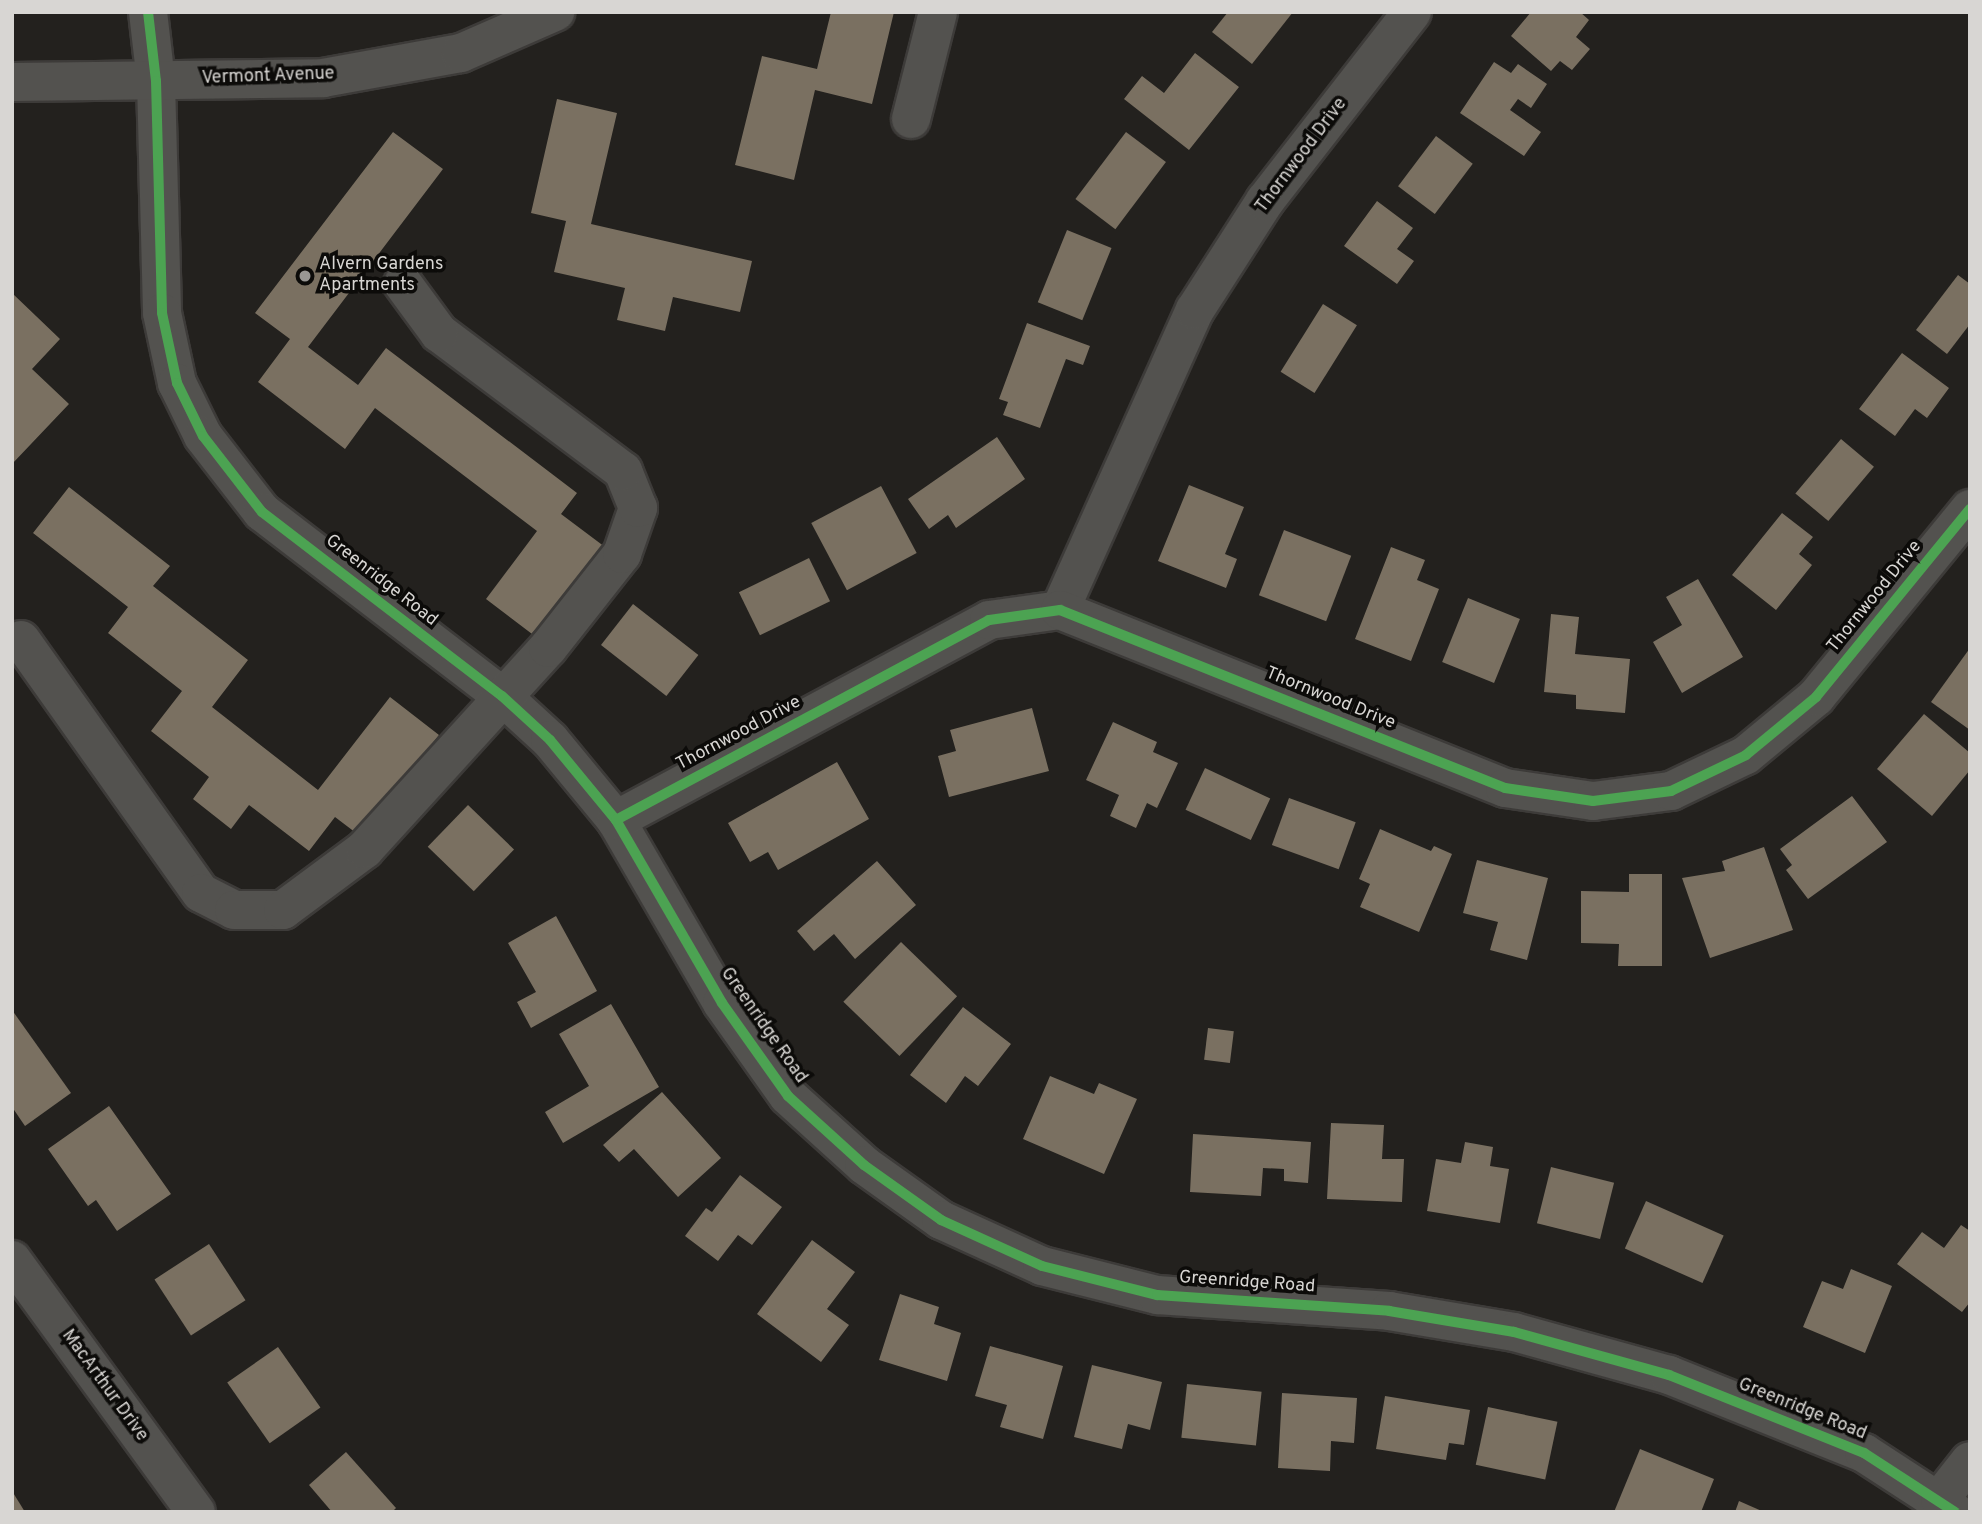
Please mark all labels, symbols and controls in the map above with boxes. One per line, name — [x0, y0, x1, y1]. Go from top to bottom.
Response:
street label: Vermont Avenue — [201, 64, 335, 90]
street label: Thornwood Drive — [1252, 94, 1352, 218]
place label: Alvern Gardens Apartments — [319, 255, 443, 298]
marker: Alvern Gardens Apartments — [297, 268, 313, 284]
street label: Greenridge Road — [321, 531, 441, 631]
street label: Thornwood Drive — [1823, 537, 1927, 657]
street label: Thornwood Drive — [1262, 663, 1398, 735]
street label: Thornwood Drive — [673, 692, 805, 776]
street label: Greenridge Road — [715, 964, 811, 1088]
street label: Greenridge Road — [1178, 1267, 1316, 1299]
street label: MacArthur Drive — [56, 1326, 152, 1446]
street label: Greenridge Road — [1735, 1374, 1869, 1446]

